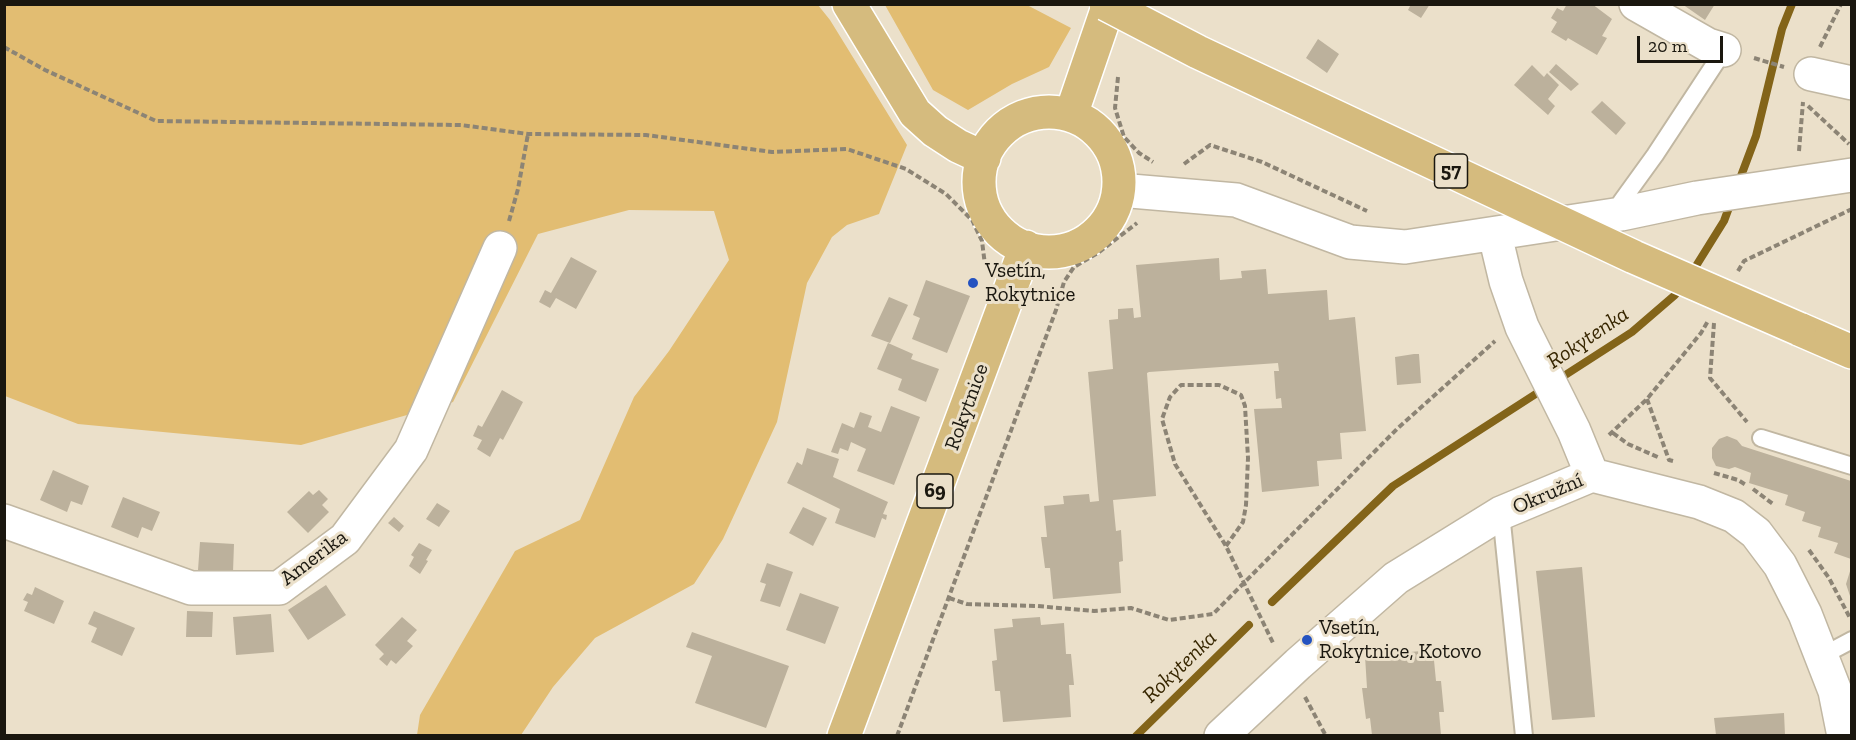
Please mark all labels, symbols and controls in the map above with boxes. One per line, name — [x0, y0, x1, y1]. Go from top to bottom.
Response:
scale bar — [1640, 24, 1726, 62]
text: 20 m — [1648, 35, 1687, 57]
road number: 57 — [1434, 154, 1468, 188]
place label: Vsetín, Rokytnice — [985, 258, 1075, 308]
marker: Vsetín, Rokytnice — [966, 276, 980, 290]
water label: Rokytenka — [1542, 301, 1634, 375]
street label: Rokytnice — [940, 360, 994, 454]
street label: Okružní — [1509, 468, 1587, 520]
road number: 69 — [917, 474, 953, 508]
street label: Amerika — [276, 525, 352, 591]
place label: Vsetín, Rokytnice, Kotovo — [1319, 615, 1482, 665]
water label: Rokytenka — [1137, 625, 1223, 709]
marker: Vsetín, Rokytnice, Kotovo — [1300, 633, 1314, 647]

